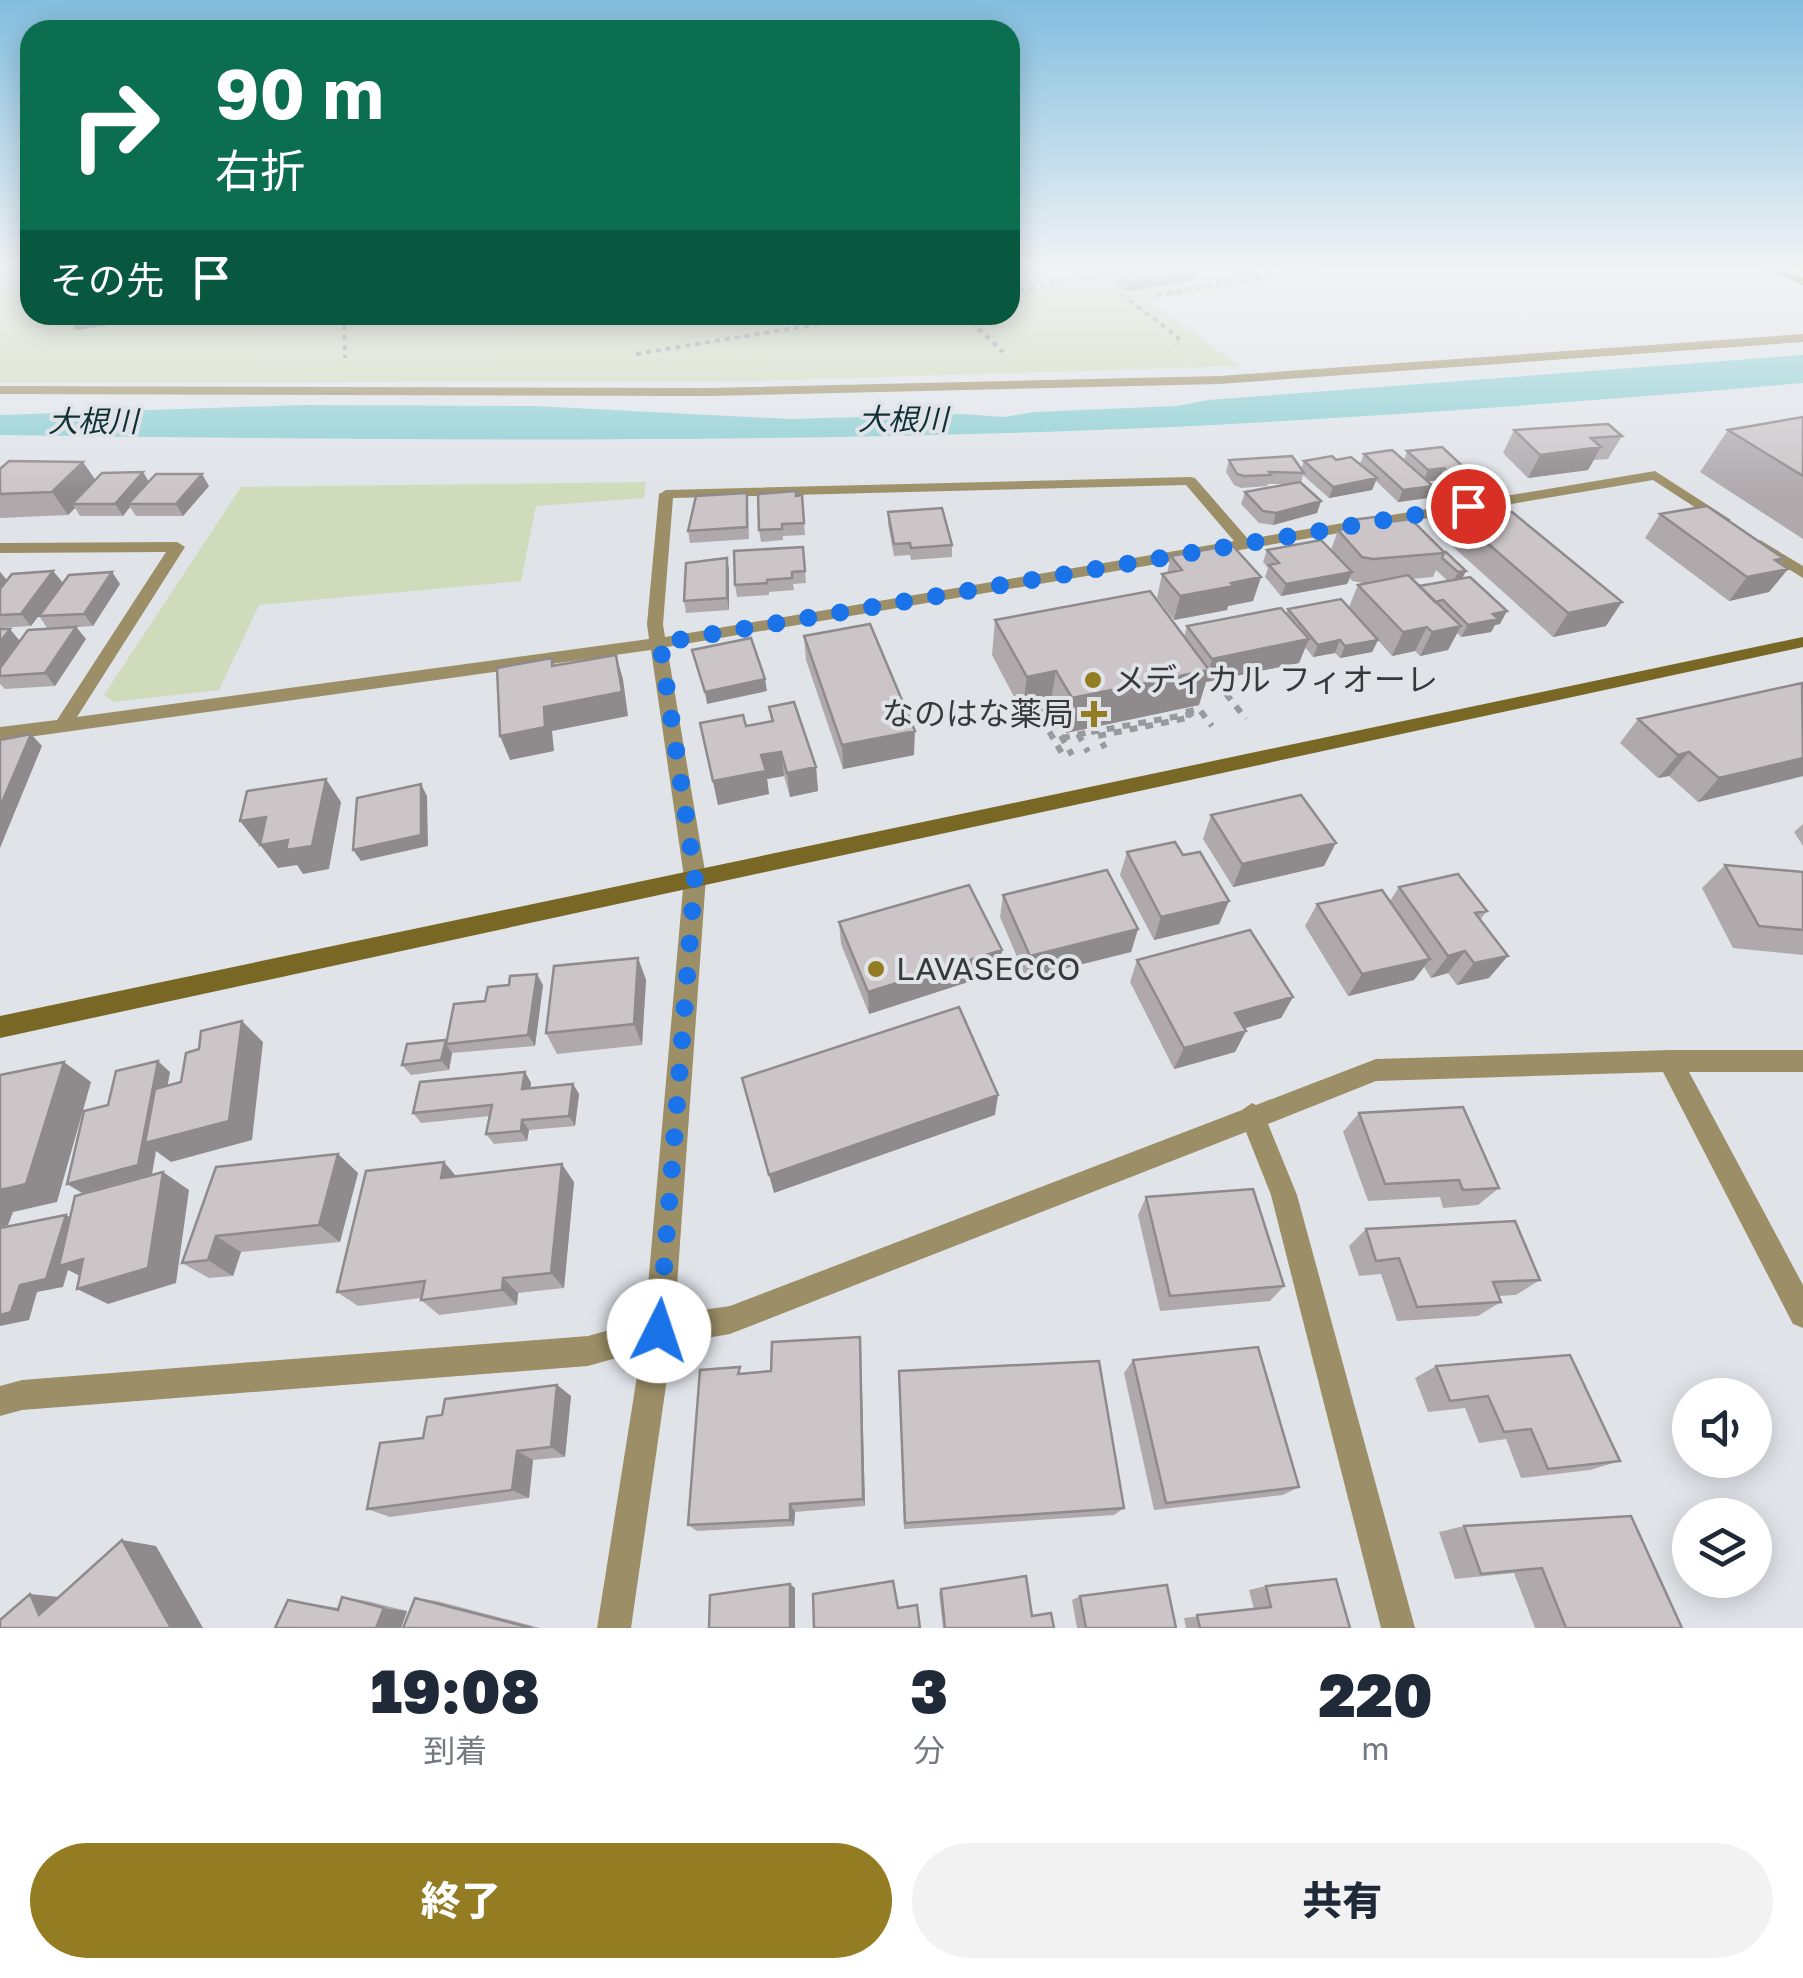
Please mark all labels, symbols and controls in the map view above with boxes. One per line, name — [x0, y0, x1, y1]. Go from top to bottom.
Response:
text: 90 m — [215, 50, 384, 134]
icon: right — [50, 60, 180, 190]
text: 右折 — [215, 143, 305, 197]
icon: arrive — [184, 250, 239, 305]
text: その先 — [50, 257, 164, 302]
water label: 大根川 — [858, 401, 951, 437]
water label: 大根川 — [48, 403, 141, 439]
pin — [1426, 464, 1511, 549]
icon: arrive — [1441, 479, 1496, 534]
place label: メディカル フィオーレ — [1113, 660, 1438, 698]
marker: メディカル フィオーレ — [1082, 669, 1104, 691]
place label: なのはな薬局 — [882, 694, 1074, 732]
marker: なのはな薬局 — [1083, 703, 1105, 725]
place label: LAVASECCO — [896, 949, 1080, 987]
marker: LAVASECCO — [865, 958, 887, 980]
position arrow — [607, 1279, 711, 1383]
map controls — [1672, 1378, 1772, 1598]
button: sound — [1672, 1378, 1772, 1478]
button: layers — [1672, 1498, 1772, 1598]
text: 19:08 — [370, 1654, 540, 1726]
text: 3 — [910, 1654, 948, 1726]
text: 220 — [1319, 1658, 1433, 1730]
text: m — [1361, 1729, 1390, 1767]
text: 到着 — [423, 1731, 487, 1769]
text: 分 — [913, 1731, 945, 1769]
button: 終了 — [30, 1843, 892, 1958]
button: 共有 — [912, 1843, 1773, 1958]

